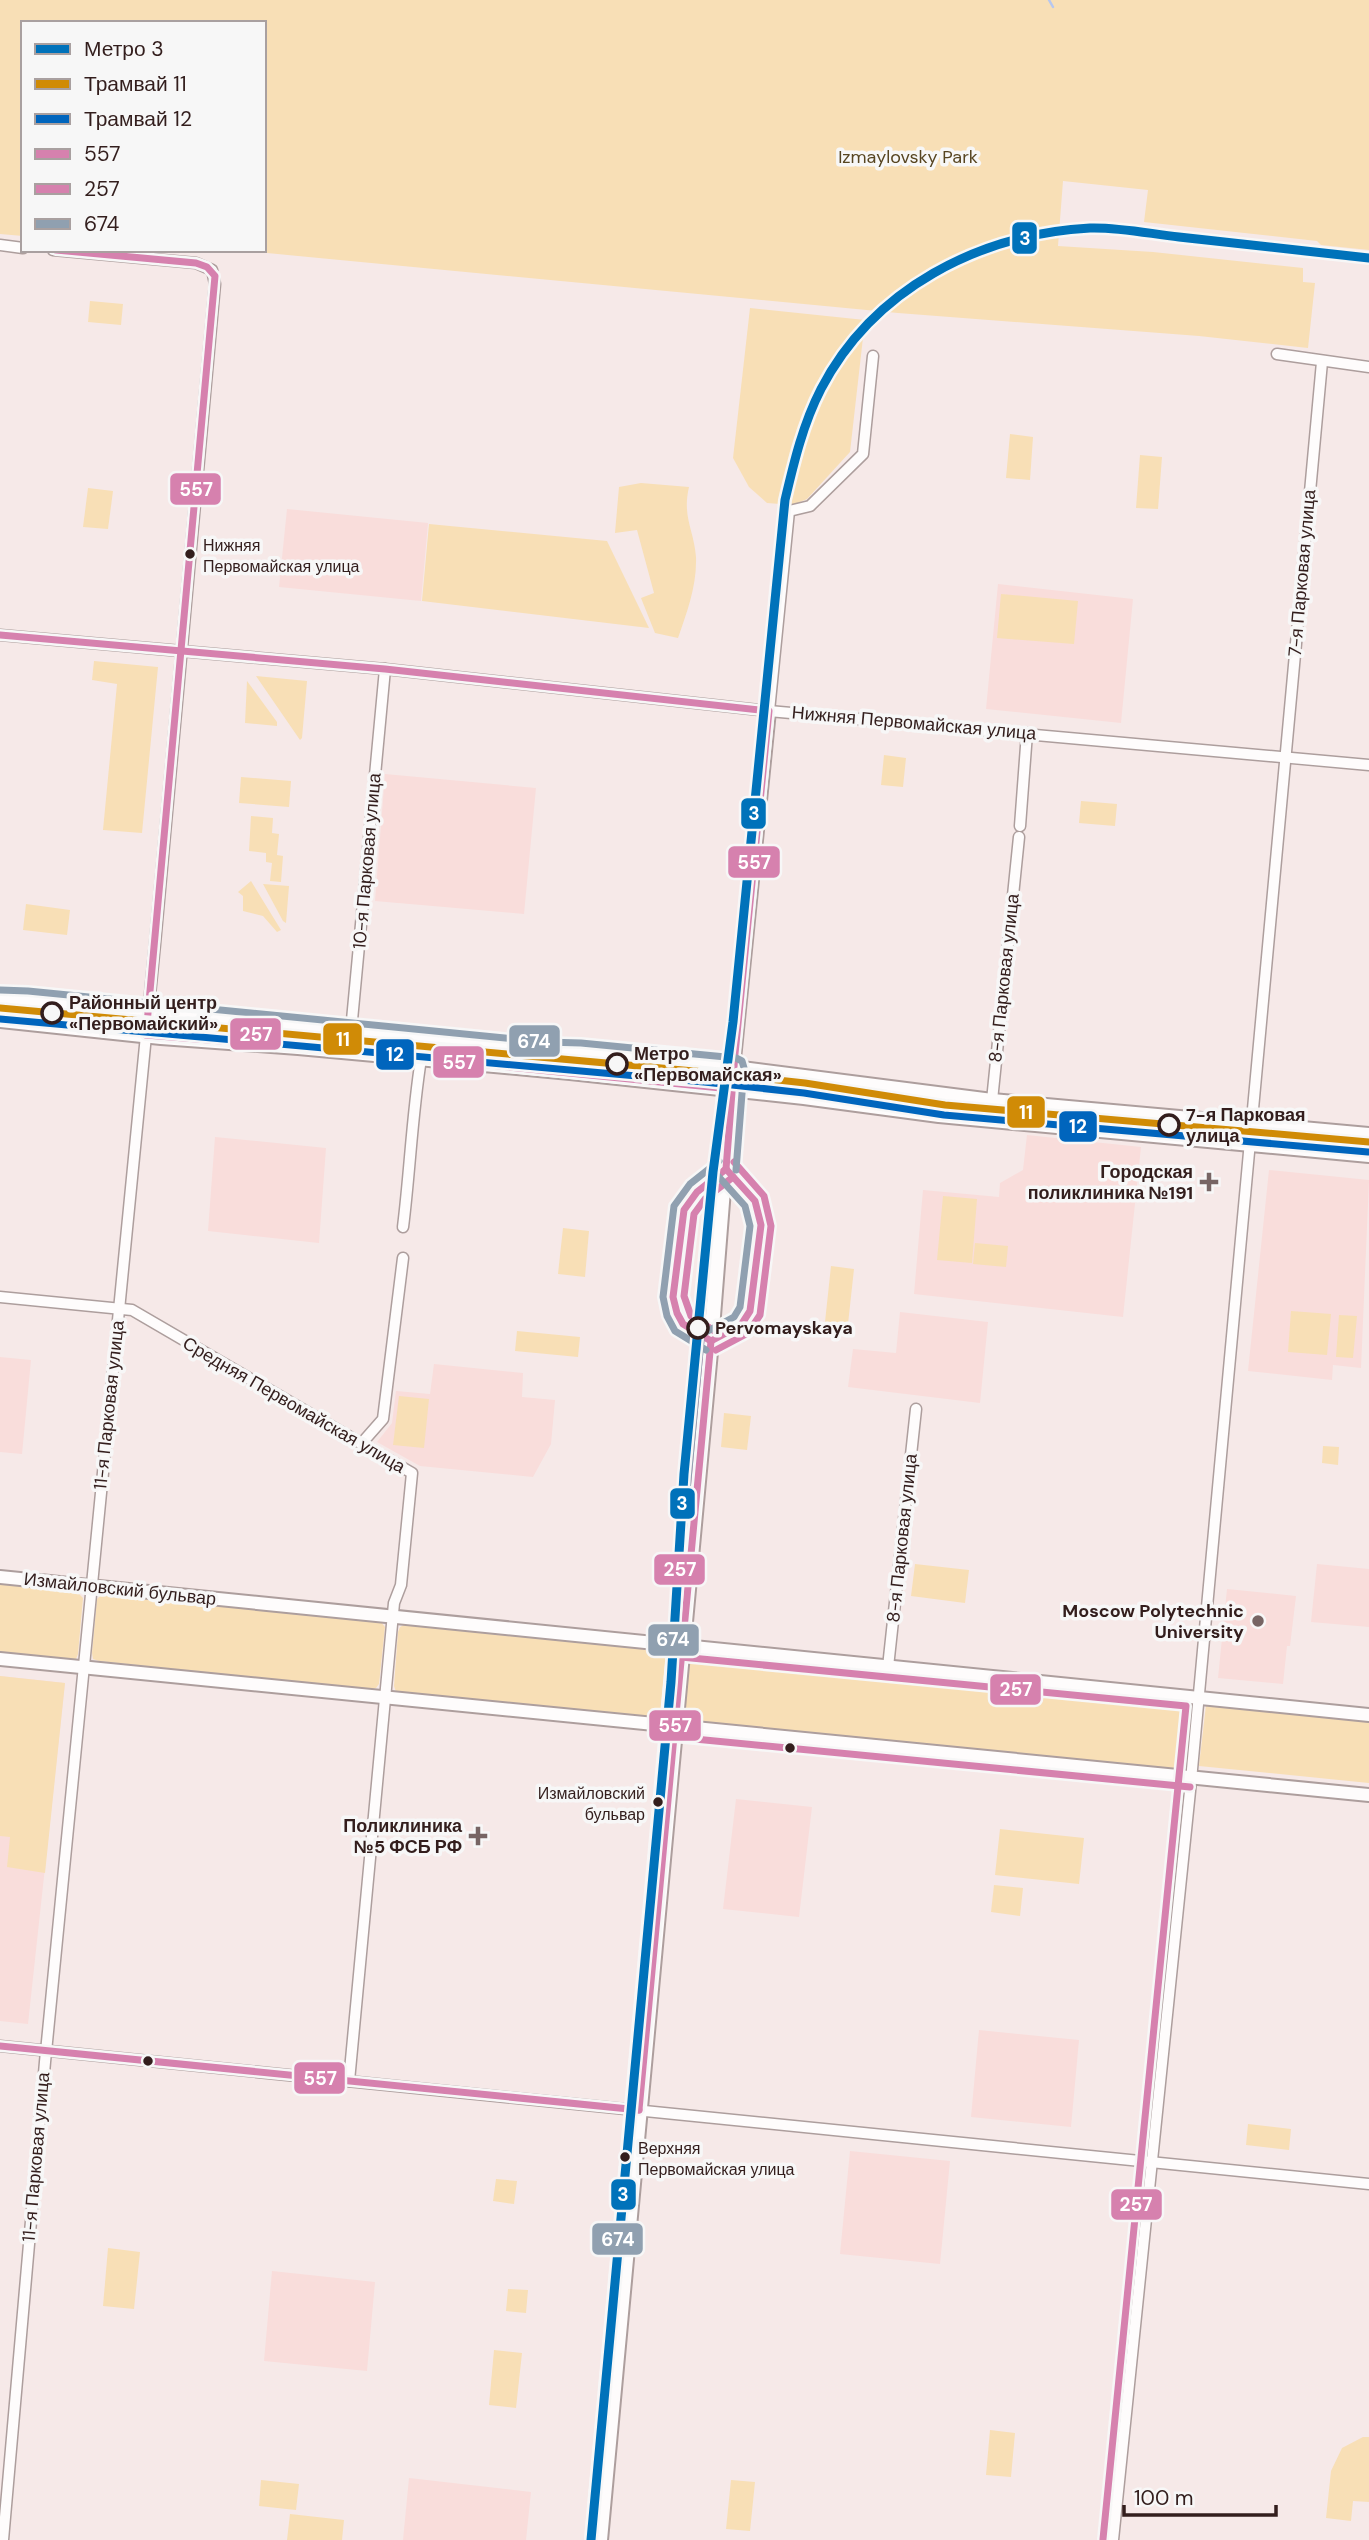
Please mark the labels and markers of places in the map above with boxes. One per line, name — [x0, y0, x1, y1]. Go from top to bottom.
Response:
place label: Нижняя Первомайская улица — [203, 535, 360, 577]
marker: Нижняя Первомайская улица — [183, 547, 197, 561]
place label: Районный центр «Первомайский» — [69, 991, 218, 1036]
marker: Районный центр «Первомайский» — [41, 1002, 63, 1024]
place label: Метро «Первомайская» — [634, 1042, 782, 1087]
marker: Метро «Первомайская» — [606, 1053, 628, 1075]
place label: 7-я Парковая улица — [1186, 1103, 1306, 1148]
marker: 7-я Парковая улица — [1158, 1114, 1180, 1136]
place label: Городская поликлиника №191 — [1028, 1160, 1193, 1205]
marker: Городская поликлиника №191 — [1199, 1172, 1219, 1192]
place label: Pervomayskaya — [715, 1316, 853, 1340]
marker: Pervomayskaya — [687, 1317, 709, 1339]
place label: Moscow Polytechnic University — [1062, 1599, 1244, 1644]
marker: Moscow Polytechnic University — [1250, 1613, 1266, 1629]
unlabelled marker — [783, 1741, 797, 1755]
place label: Измайловский бульвар — [538, 1783, 645, 1825]
marker: Измайловский бульвар — [651, 1795, 665, 1809]
place label: Поликлиника №5 ФСБ РФ — [343, 1814, 463, 1859]
marker: Поликлиника №5 ФСБ РФ — [468, 1826, 488, 1846]
unlabelled marker — [141, 2054, 155, 2068]
place label: Верхняя Первомайская улица — [638, 2138, 795, 2180]
marker: Верхняя Первомайская улица — [618, 2150, 632, 2164]

